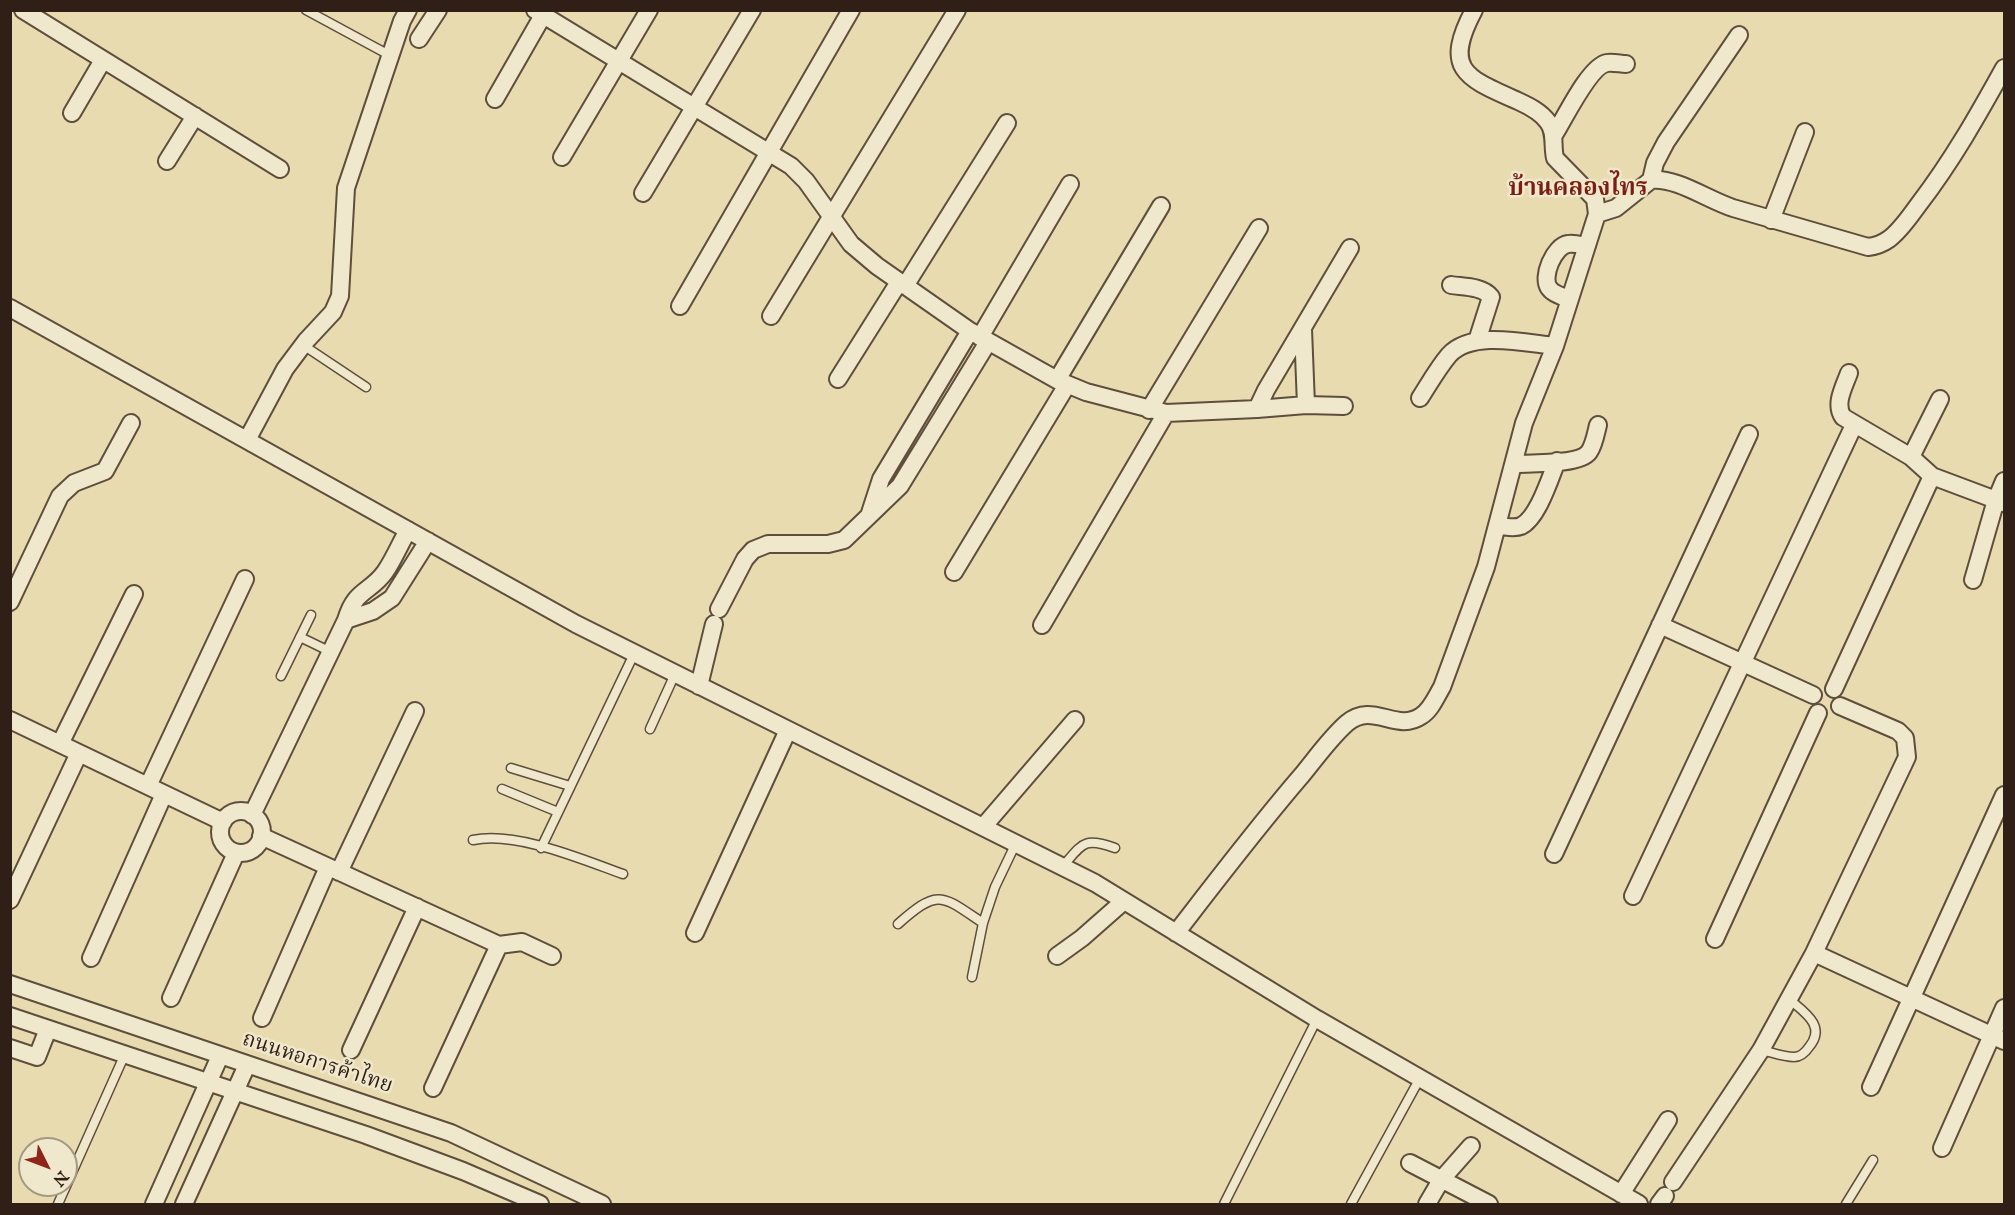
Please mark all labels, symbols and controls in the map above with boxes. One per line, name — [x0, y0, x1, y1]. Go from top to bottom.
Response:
district label: บ้านคลองไทร — [1508, 176, 1648, 204]
street label: ถนนหอการค้าไทย — [239, 1028, 395, 1100]
north arrow — [18, 1137, 78, 1197]
text: N — [48, 1166, 72, 1190]

